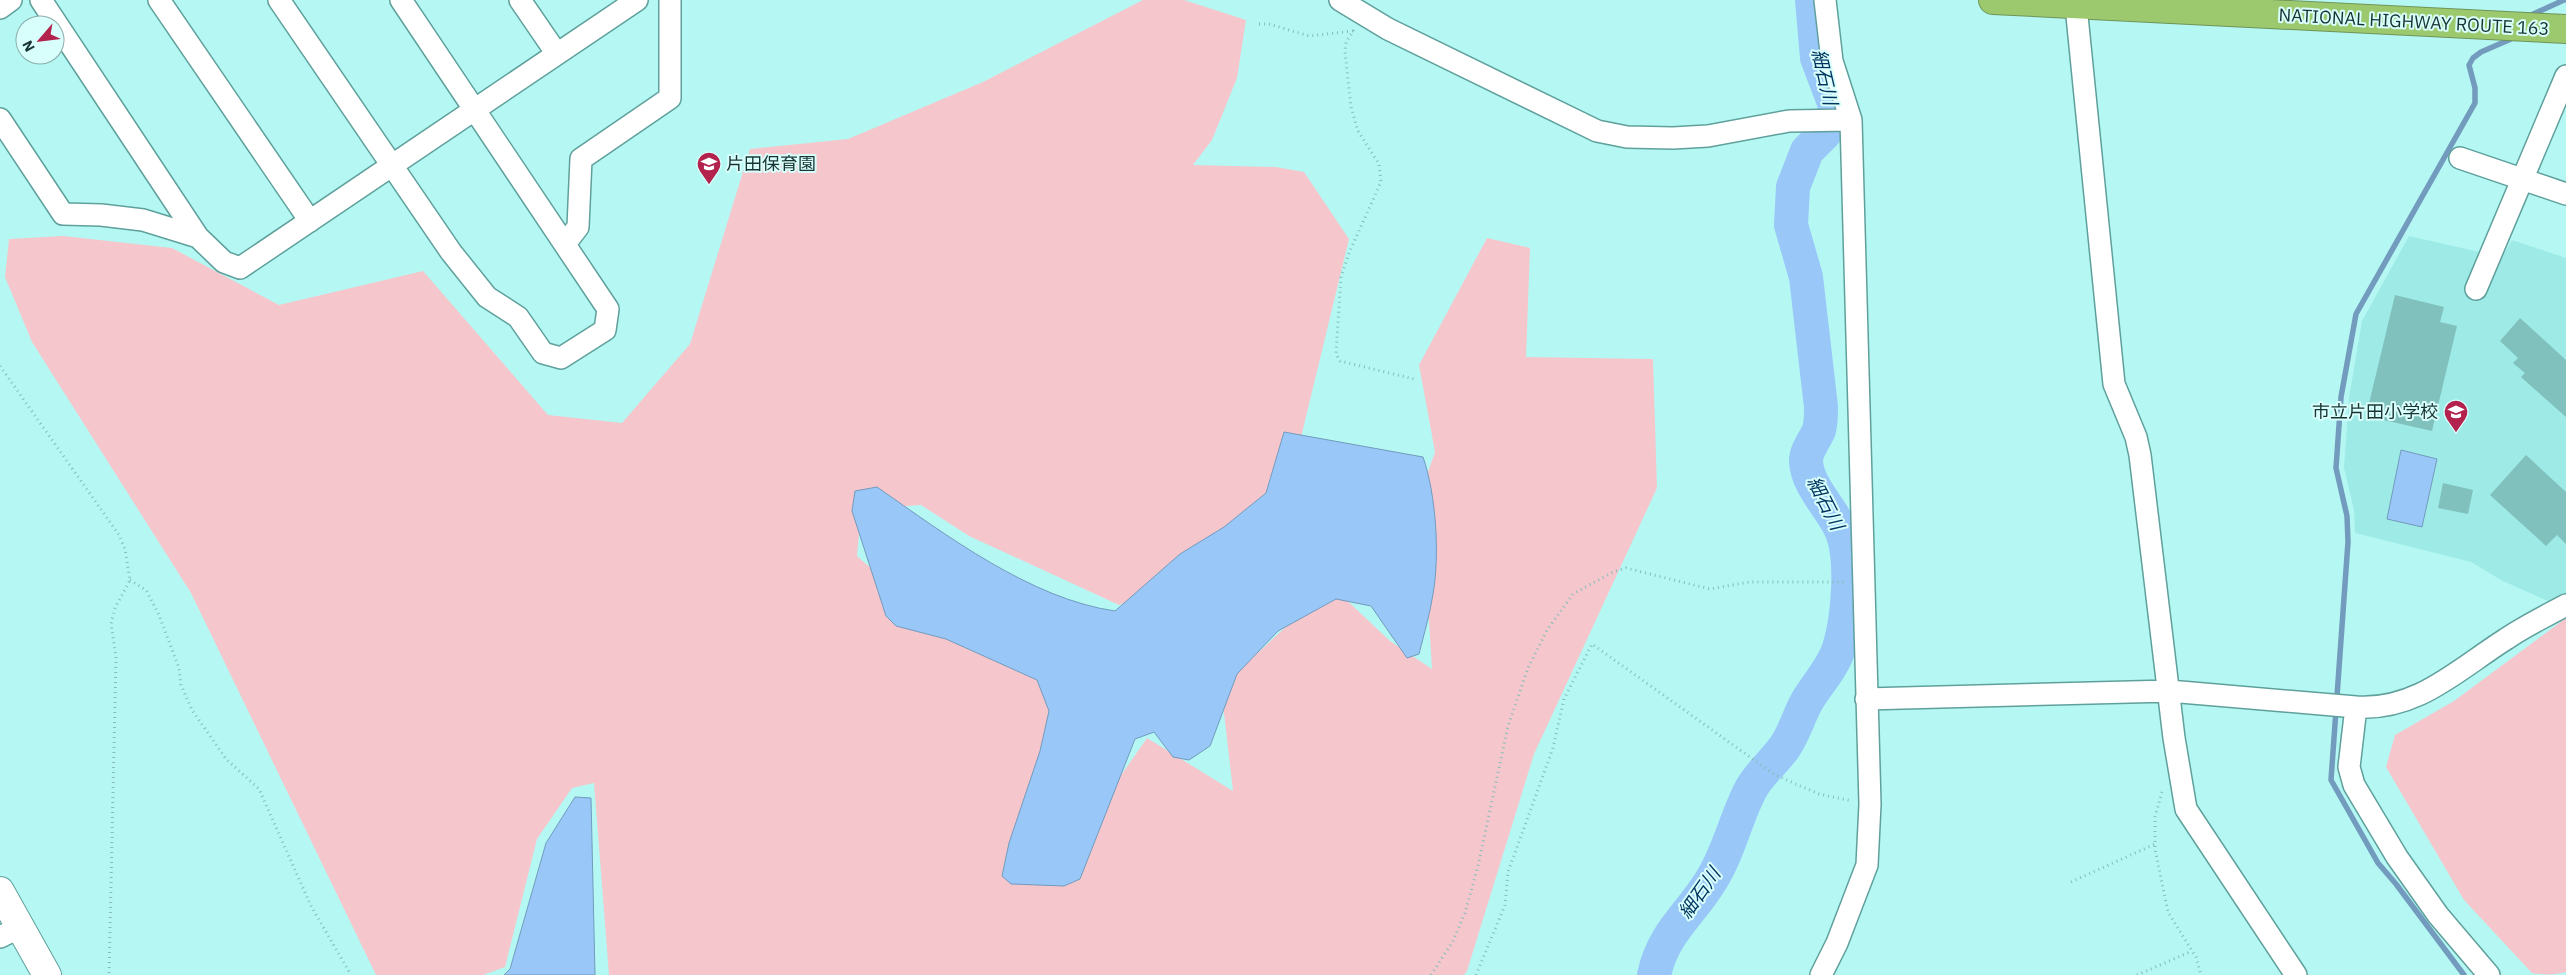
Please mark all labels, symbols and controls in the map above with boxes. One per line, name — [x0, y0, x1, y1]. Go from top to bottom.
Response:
street label: NATIONAL HIGHWAY ROUTE 163 — [2278, 3, 2550, 40]
north arrow — [15, 15, 65, 65]
text: N — [18, 37, 39, 55]
water label: 細石川 — [1807, 47, 1844, 109]
school or university icon: 片田保育園 — [696, 151, 722, 185]
place label: 片田保育園 — [726, 152, 816, 175]
school or university icon: 市立片田小学校 — [2443, 399, 2469, 433]
place label: 市立片田小学校 — [2312, 400, 2438, 423]
water label: 細石川 — [1802, 472, 1851, 536]
water label: 細石川 — [1673, 861, 1726, 923]

